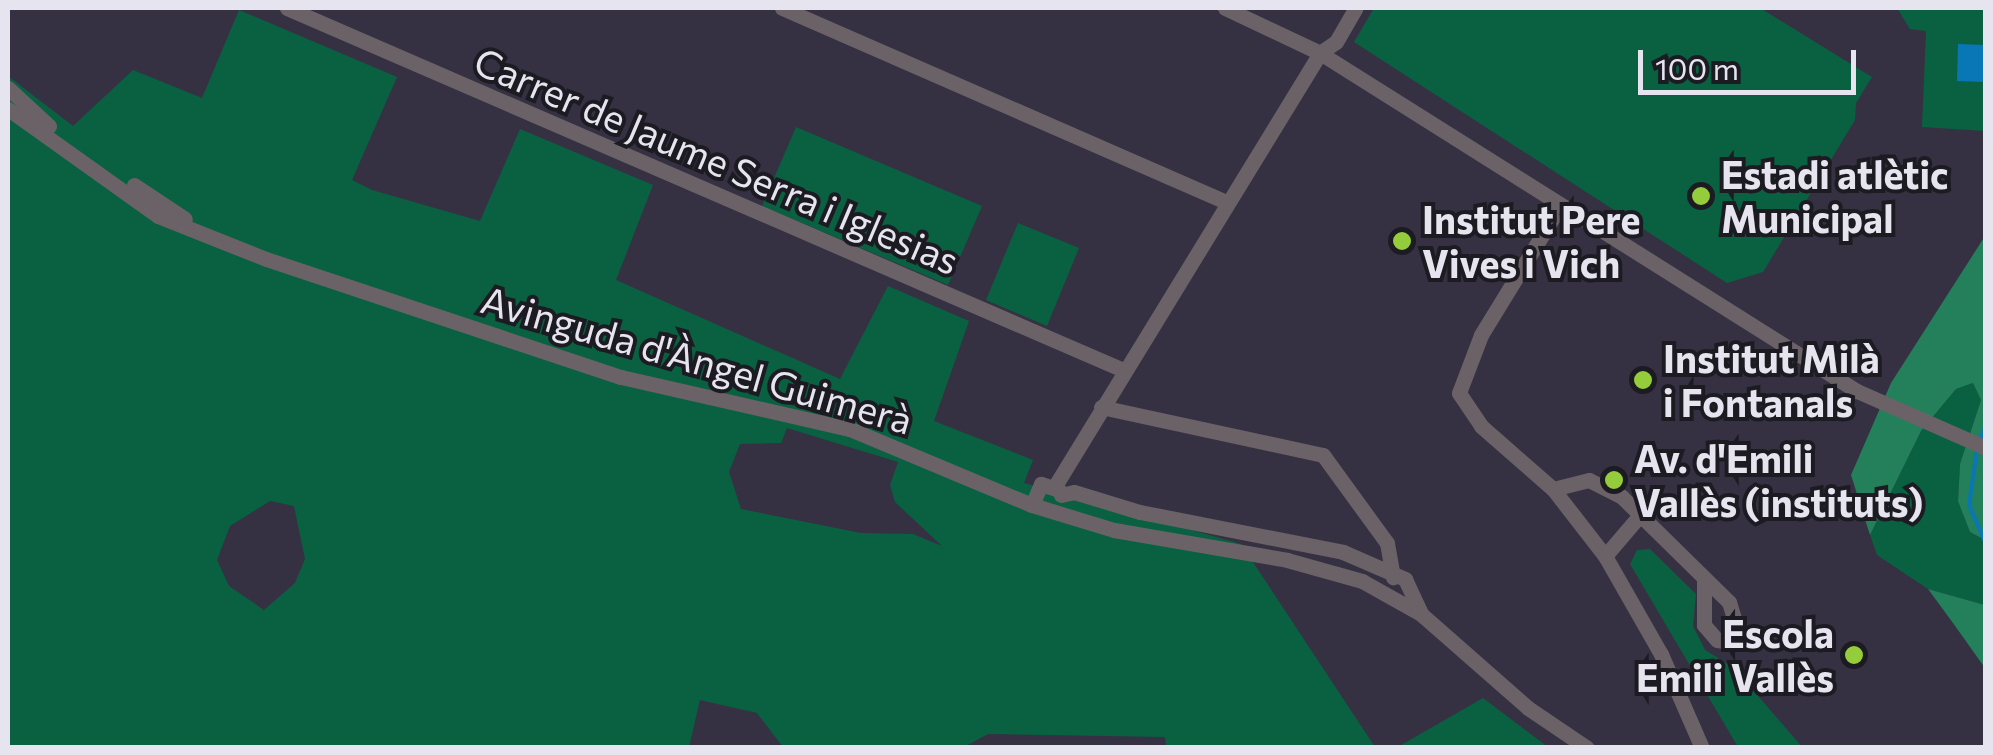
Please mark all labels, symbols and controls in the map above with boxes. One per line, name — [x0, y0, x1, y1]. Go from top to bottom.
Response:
scale bar — [1643, 30, 1860, 92]
street label: Carrer de Jaume Serra i Iglesias — [468, 37, 966, 283]
text: 100 m — [1655, 49, 1739, 86]
place label: Estadi atlètic Municipal — [1721, 151, 1948, 240]
marker: Estadi atlètic Municipal — [1690, 185, 1712, 207]
place label: Institut Pere Vives i Vich — [1422, 196, 1640, 286]
marker: Institut Pere Vives i Vich — [1391, 230, 1413, 252]
street label: Avinguda d'Àngel Guimerà — [476, 276, 918, 442]
place label: Institut Milà i Fontanals — [1663, 335, 1879, 424]
marker: Institut Milà i Fontanals — [1632, 369, 1654, 391]
place label: Av. d'Emili Vallès (instituts) — [1634, 435, 1923, 524]
marker: Av. d'Emili Vallès (instituts) — [1603, 469, 1625, 491]
place label: Escola Emili Vallès — [1636, 610, 1834, 699]
marker: Escola Emili Vallès — [1843, 644, 1865, 666]

